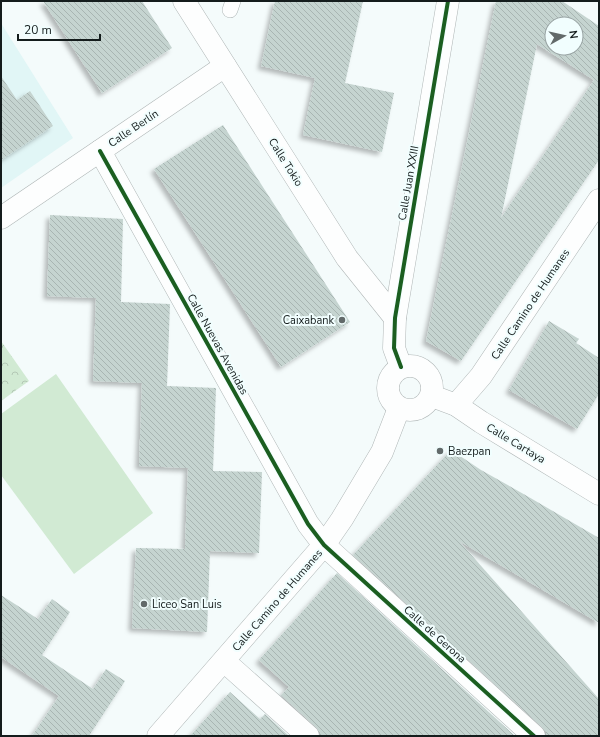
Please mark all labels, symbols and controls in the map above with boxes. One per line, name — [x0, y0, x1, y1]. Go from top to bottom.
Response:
scale bar — [18, 16, 100, 42]
north arrow — [544, 16, 584, 56]
text: 20 m — [24, 22, 52, 38]
text: N — [565, 30, 581, 40]
street label: Calle Berlín — [105, 106, 161, 151]
street label: Calle Tokio — [265, 135, 306, 189]
street label: Calle Juan XXIII — [395, 145, 422, 222]
street label: Calle Camino de Humanes — [488, 246, 573, 363]
street label: Calle Nuevas Avenidas — [184, 291, 252, 397]
place label: Caixabank — [283, 313, 334, 328]
marker: Caixabank — [337, 315, 347, 325]
street label: Calle Cartaya — [483, 420, 548, 467]
place label: Baezpan — [448, 444, 491, 459]
marker: Baezpan — [435, 446, 445, 456]
street label: Calle Camino de Humanes — [229, 546, 326, 655]
place label: Liceo San Luis — [152, 597, 222, 612]
marker: Liceo San Luis — [139, 599, 149, 609]
street label: Calle de Gerona — [400, 602, 469, 667]

